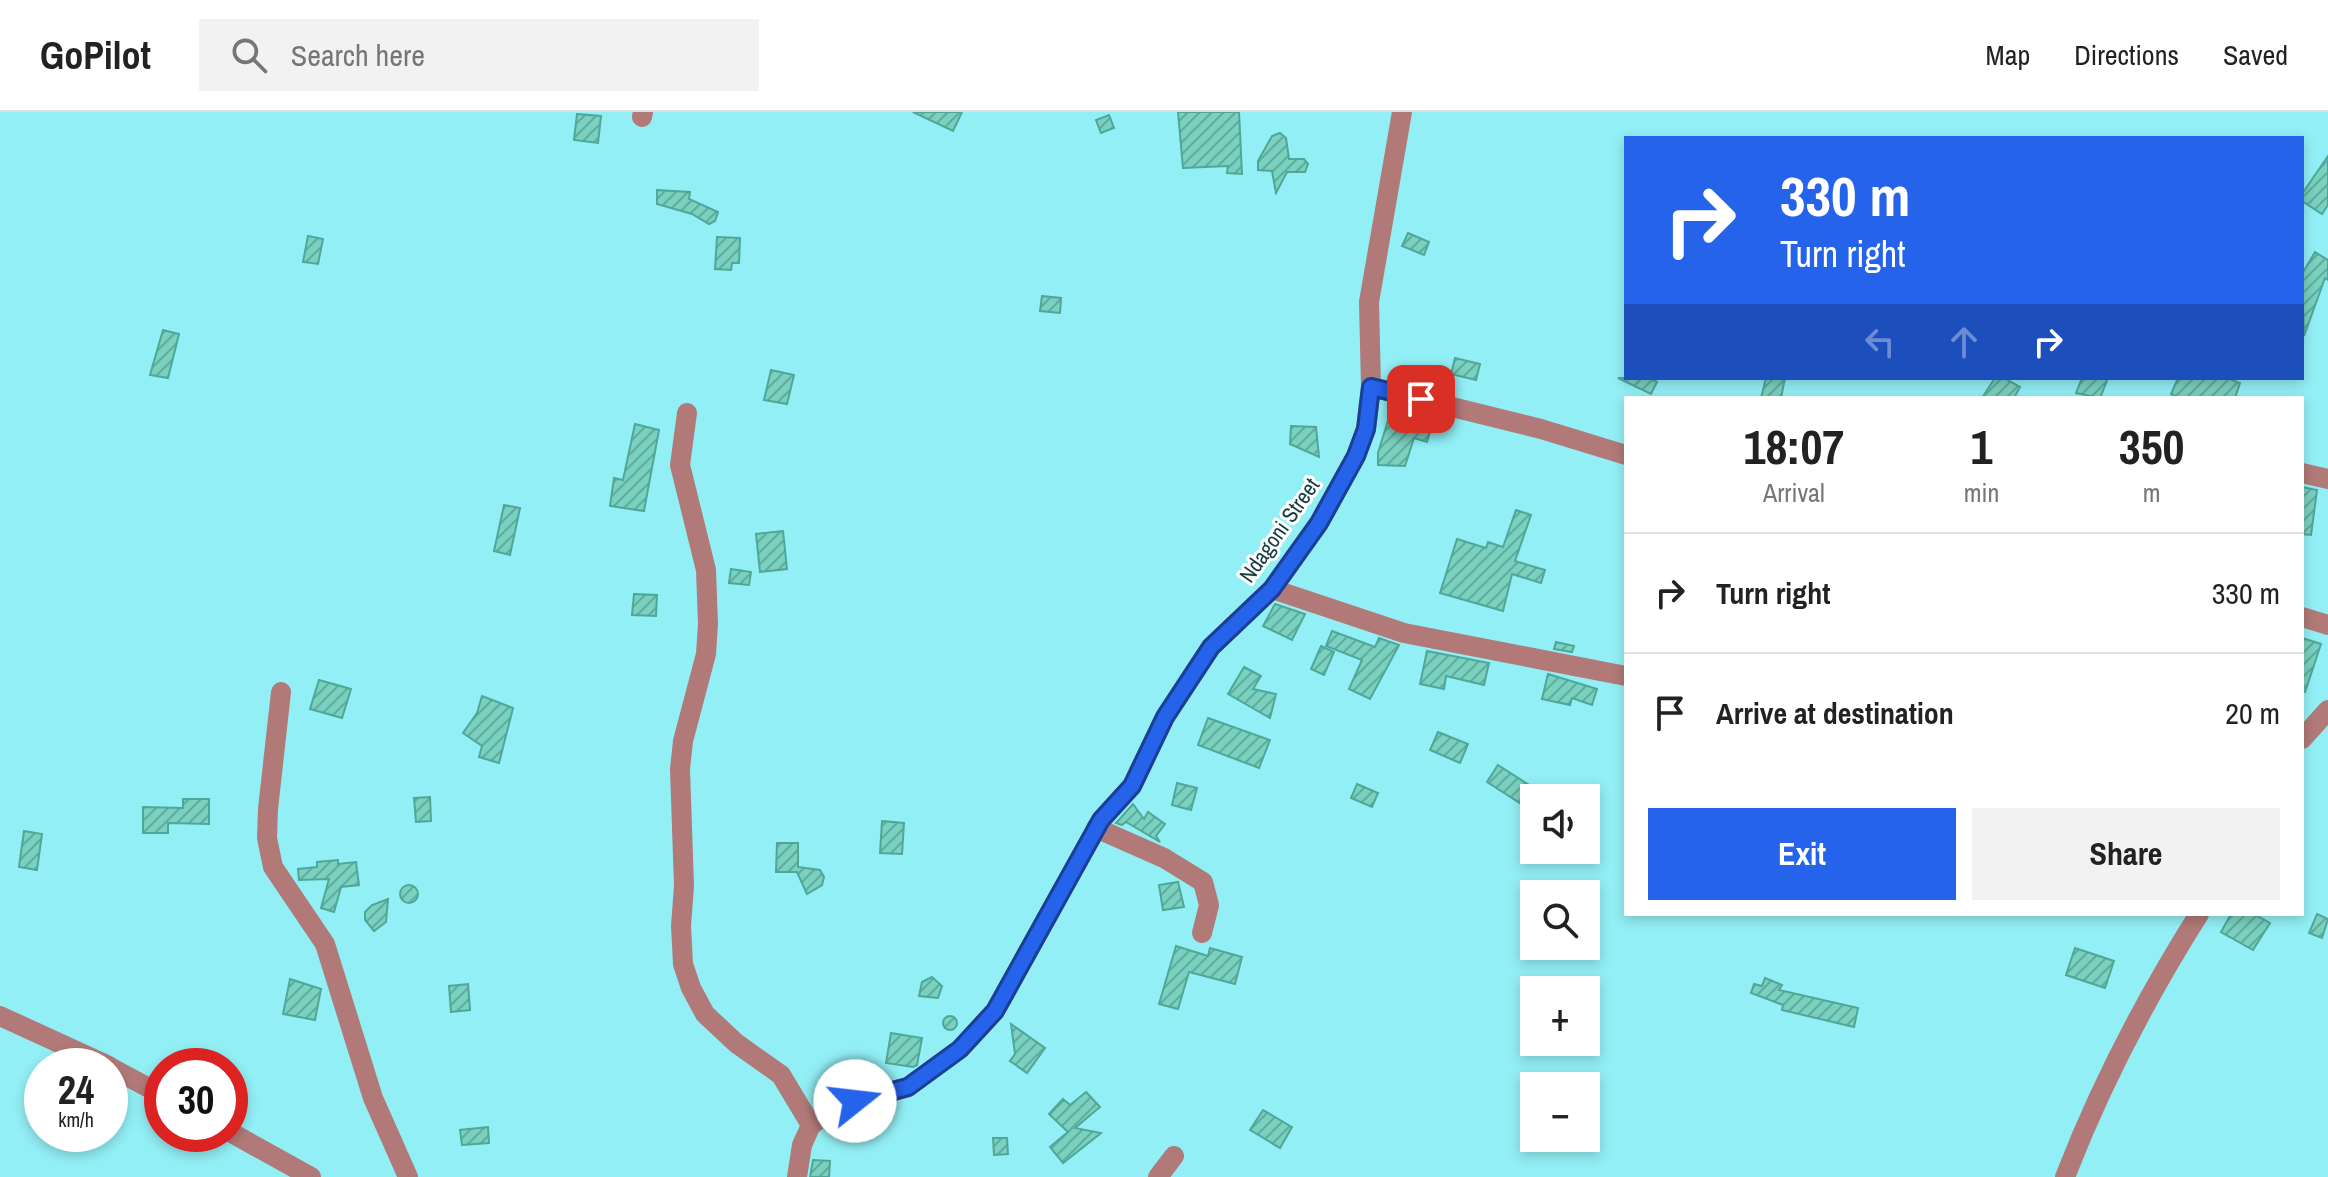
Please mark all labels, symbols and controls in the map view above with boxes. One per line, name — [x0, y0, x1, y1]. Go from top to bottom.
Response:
search box — [199, 19, 759, 91]
text: GoPilot — [40, 30, 151, 81]
icon: search — [227, 33, 271, 77]
text: Search here — [291, 35, 425, 75]
text: Map — [1986, 36, 2030, 74]
text: Directions — [2074, 36, 2179, 74]
text: Saved — [2223, 36, 2288, 74]
text: 330 m — [1780, 158, 1910, 233]
icon: right — [1648, 168, 1752, 272]
text: Turn right — [1780, 230, 1905, 278]
icon: left — [1858, 320, 1902, 364]
icon: ahead — [1942, 320, 1986, 364]
icon: right — [2026, 320, 2070, 364]
pin — [1387, 365, 1455, 433]
icon: arrive — [1399, 377, 1443, 421]
text: 18:07 — [1744, 414, 1844, 479]
text: 1 — [1971, 414, 1992, 479]
text: 350 — [2119, 414, 2184, 479]
street label: Ndagoni Street — [1232, 472, 1326, 588]
text: Arrival — [1763, 475, 1825, 510]
text: min — [1964, 475, 1999, 510]
text: m — [2143, 475, 2161, 510]
icon: right — [1648, 571, 1692, 615]
text: Turn right — [1716, 573, 1830, 613]
text: 330 m — [2212, 573, 2280, 613]
icon: arrive — [1648, 691, 1692, 735]
text: Arrive at destination — [1716, 693, 1954, 733]
text: 20 m — [2225, 693, 2280, 733]
map controls — [1520, 784, 1600, 1152]
button: sound — [1520, 784, 1600, 864]
button: Exit — [1648, 808, 1956, 900]
button: Share — [1972, 808, 2280, 900]
button: search — [1520, 880, 1600, 960]
button: + — [1520, 976, 1600, 1056]
speed limit sign: 30 — [144, 1048, 248, 1152]
position arrow — [813, 1059, 897, 1143]
text: 24 — [58, 1063, 94, 1116]
button: − — [1520, 1072, 1600, 1152]
text: km/h — [58, 1106, 94, 1133]

